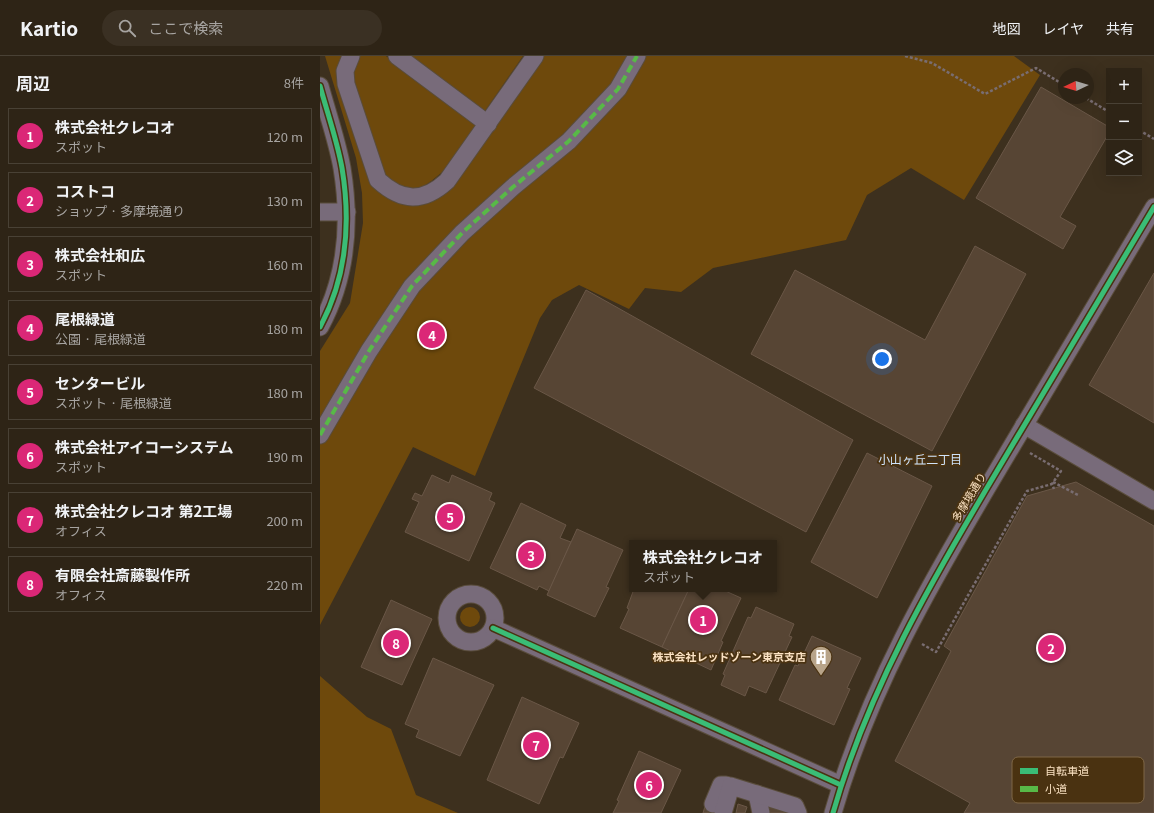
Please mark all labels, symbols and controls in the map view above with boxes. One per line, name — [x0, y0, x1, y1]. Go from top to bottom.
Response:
search box — [102, 10, 382, 46]
text: Kartio — [20, 14, 78, 41]
icon: search — [116, 17, 138, 39]
text: ここで検索 — [148, 17, 223, 38]
text: 地図 — [992, 18, 1020, 38]
text: レイヤ — [1042, 18, 1084, 38]
text: 共有 — [1106, 18, 1134, 38]
north arrow — [1058, 68, 1094, 104]
map controls — [1106, 68, 1142, 176]
button: + — [1106, 68, 1142, 104]
text: 周辺 — [16, 70, 50, 95]
text: 8件 — [284, 73, 304, 92]
button: − — [1106, 104, 1142, 140]
text: 株式会社クレコオ — [55, 116, 175, 137]
text: 1 — [26, 127, 34, 146]
text: 120 m — [266, 127, 303, 146]
text: スポット — [55, 137, 107, 156]
button: layers — [1106, 140, 1142, 176]
text: コストコ — [55, 180, 115, 201]
text: 2 — [26, 191, 34, 210]
text: 130 m — [266, 191, 303, 210]
text: ショップ · 多摩境通り — [55, 201, 185, 220]
text: 株式会社和広 — [55, 244, 145, 265]
text: 3 — [26, 255, 34, 274]
text: 160 m — [266, 255, 303, 274]
text: スポット — [55, 265, 107, 284]
text: 尾根緑道 — [55, 308, 115, 329]
text: 4 — [26, 319, 34, 338]
text: 180 m — [266, 319, 303, 338]
pin: 4 — [419, 320, 445, 350]
text: 公園 · 尾根緑道 — [55, 329, 146, 348]
your location — [872, 349, 892, 369]
text: センタービル — [55, 372, 145, 393]
text: 5 — [26, 383, 34, 402]
text: 180 m — [266, 383, 303, 402]
text: スポット · 尾根緑道 — [55, 393, 172, 412]
text: 株式会社アイコーシステム — [55, 436, 234, 457]
text: 6 — [26, 447, 34, 466]
text: 190 m — [266, 447, 303, 466]
district label: 小山ヶ丘二丁目 — [878, 450, 962, 467]
text: スポット — [55, 457, 107, 476]
street label: 多摩境通り — [947, 469, 989, 524]
text: 株式会社クレコオ 第2工場 — [55, 500, 232, 521]
pin: 5 — [437, 502, 463, 532]
text: 7 — [26, 511, 34, 530]
text: 200 m — [266, 511, 303, 530]
text: オフィス — [55, 521, 107, 540]
pin: 3 — [518, 540, 544, 570]
popup — [629, 540, 777, 592]
text: 株式会社クレコオ — [643, 546, 763, 567]
text: 有限会社斎藤製作所 — [55, 564, 190, 585]
text: スポット — [643, 567, 695, 586]
text: 8 — [26, 575, 34, 594]
text: 220 m — [266, 575, 303, 594]
text: オフィス — [55, 585, 107, 604]
pin: 1 — [690, 605, 716, 635]
pin: 8 — [383, 628, 409, 658]
pin: 2 — [1038, 633, 1064, 663]
building icon: 株式会社レッドゾーン東京支店 — [808, 644, 834, 677]
place label: 株式会社レッドゾーン東京支店 — [653, 648, 806, 664]
pin: 7 — [523, 730, 549, 760]
legend — [1012, 757, 1144, 803]
text: 自転車道 — [1045, 762, 1089, 778]
pin: 6 — [636, 770, 662, 800]
text: 小道 — [1045, 780, 1067, 796]

